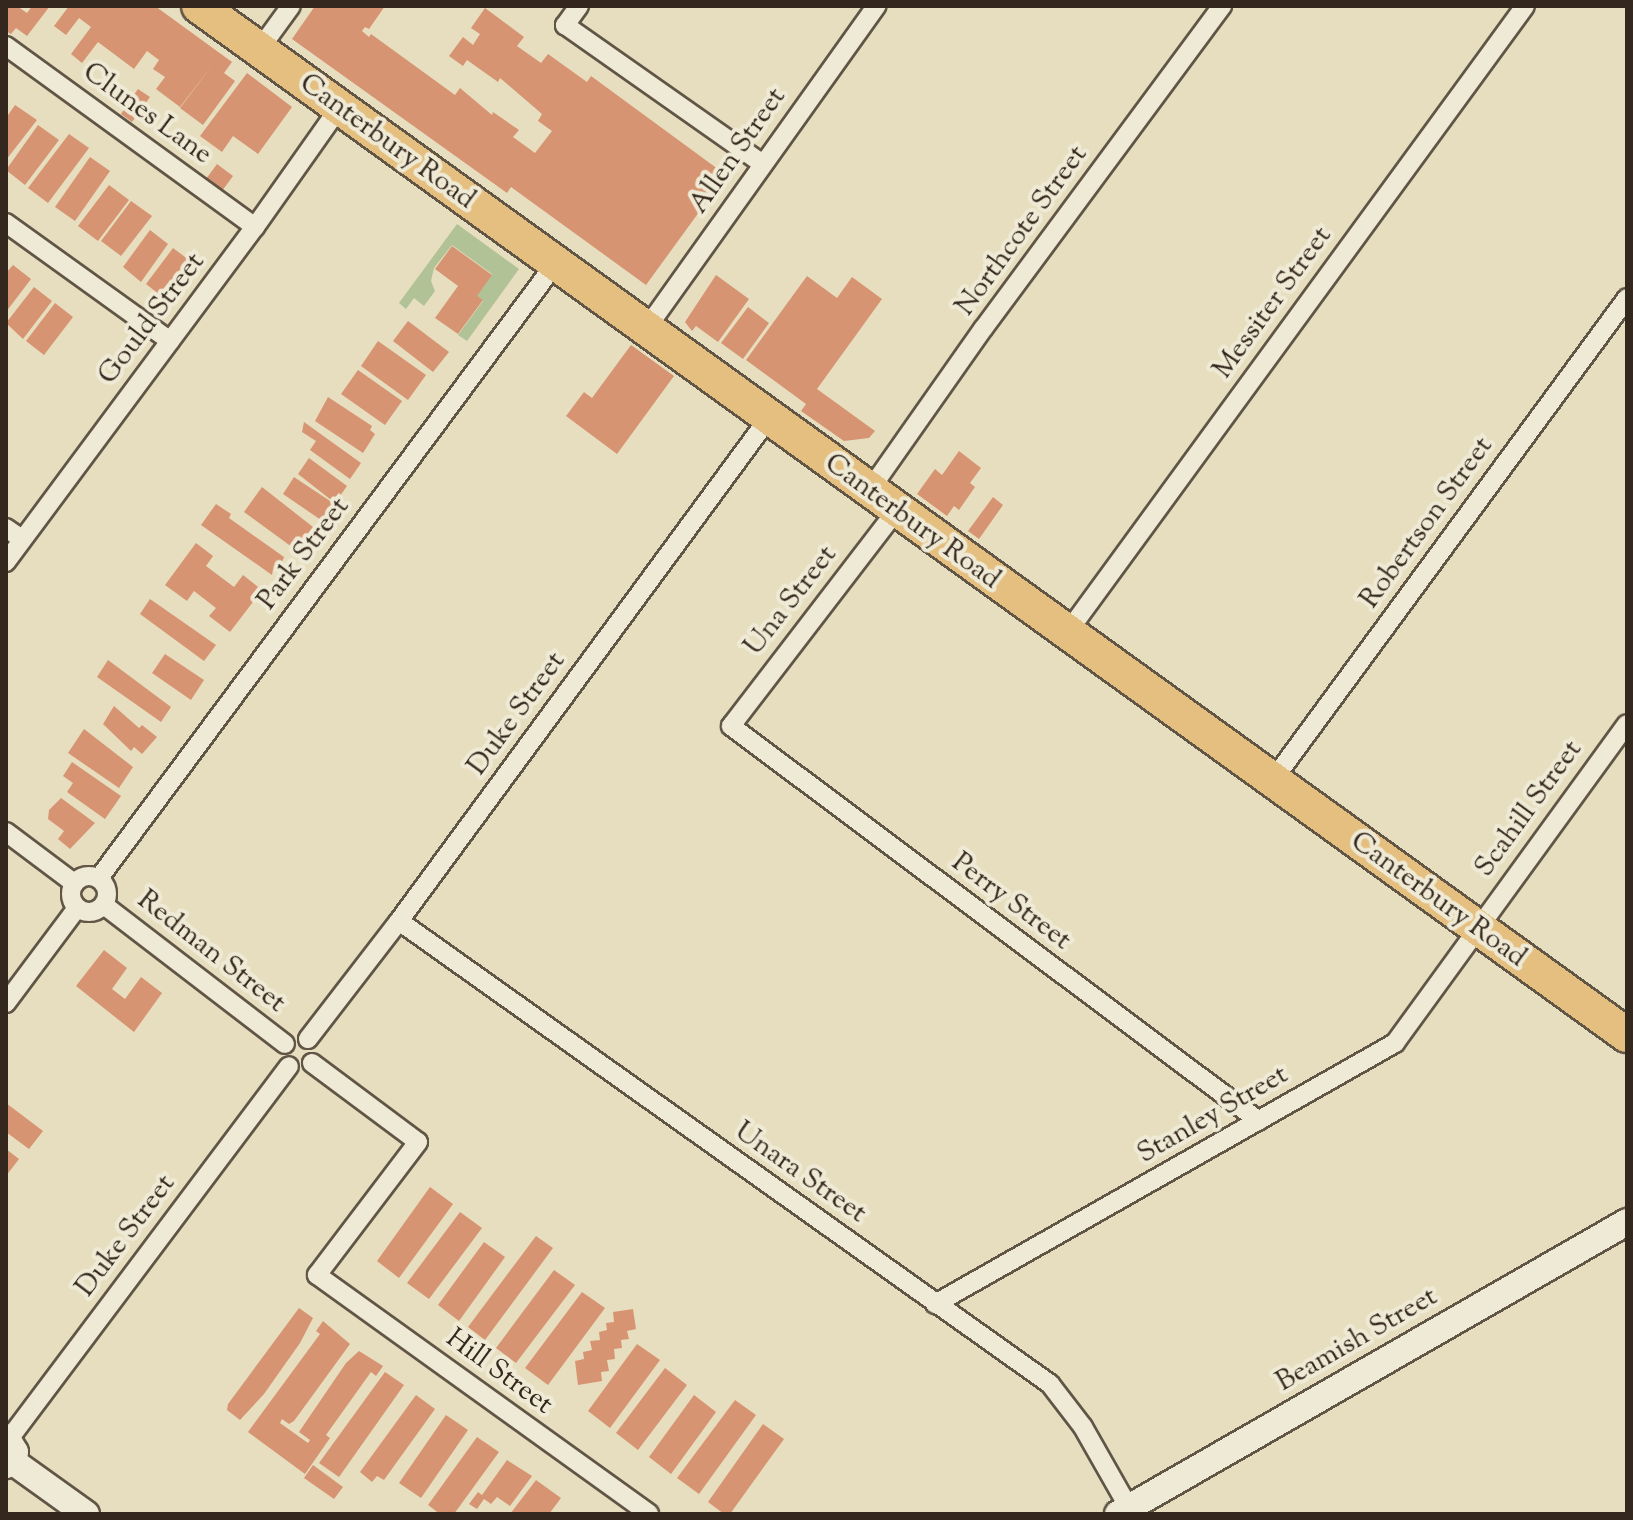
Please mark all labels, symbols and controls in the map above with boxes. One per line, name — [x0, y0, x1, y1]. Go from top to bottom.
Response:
street label: Clunes Lane — [76, 56, 218, 172]
street label: Canterbury Road — [293, 67, 481, 217]
street label: Allen Street — [682, 82, 794, 220]
street label: Northcote Street — [949, 139, 1095, 323]
street label: Messiter Street — [1207, 220, 1339, 386]
street label: Gould Street — [92, 247, 212, 391]
street label: Robertson Street — [1353, 431, 1501, 615]
street label: Canterbury Road — [818, 447, 1006, 597]
street label: Park Street — [251, 491, 357, 617]
street label: Una Street — [738, 539, 844, 663]
street label: Duke Street — [461, 646, 573, 782]
street label: Scahill Street — [1468, 734, 1590, 884]
street label: Canterbury Road — [1344, 825, 1532, 975]
street label: Perry Street — [945, 846, 1077, 958]
street label: Redman Street — [130, 884, 292, 1020]
street label: Stanley Street — [1132, 1058, 1294, 1172]
street label: Unara Street — [727, 1115, 873, 1231]
street label: Duke Street — [69, 1168, 183, 1304]
street label: Beamish Street — [1270, 1280, 1444, 1400]
street label: Hill Street — [439, 1322, 559, 1422]

